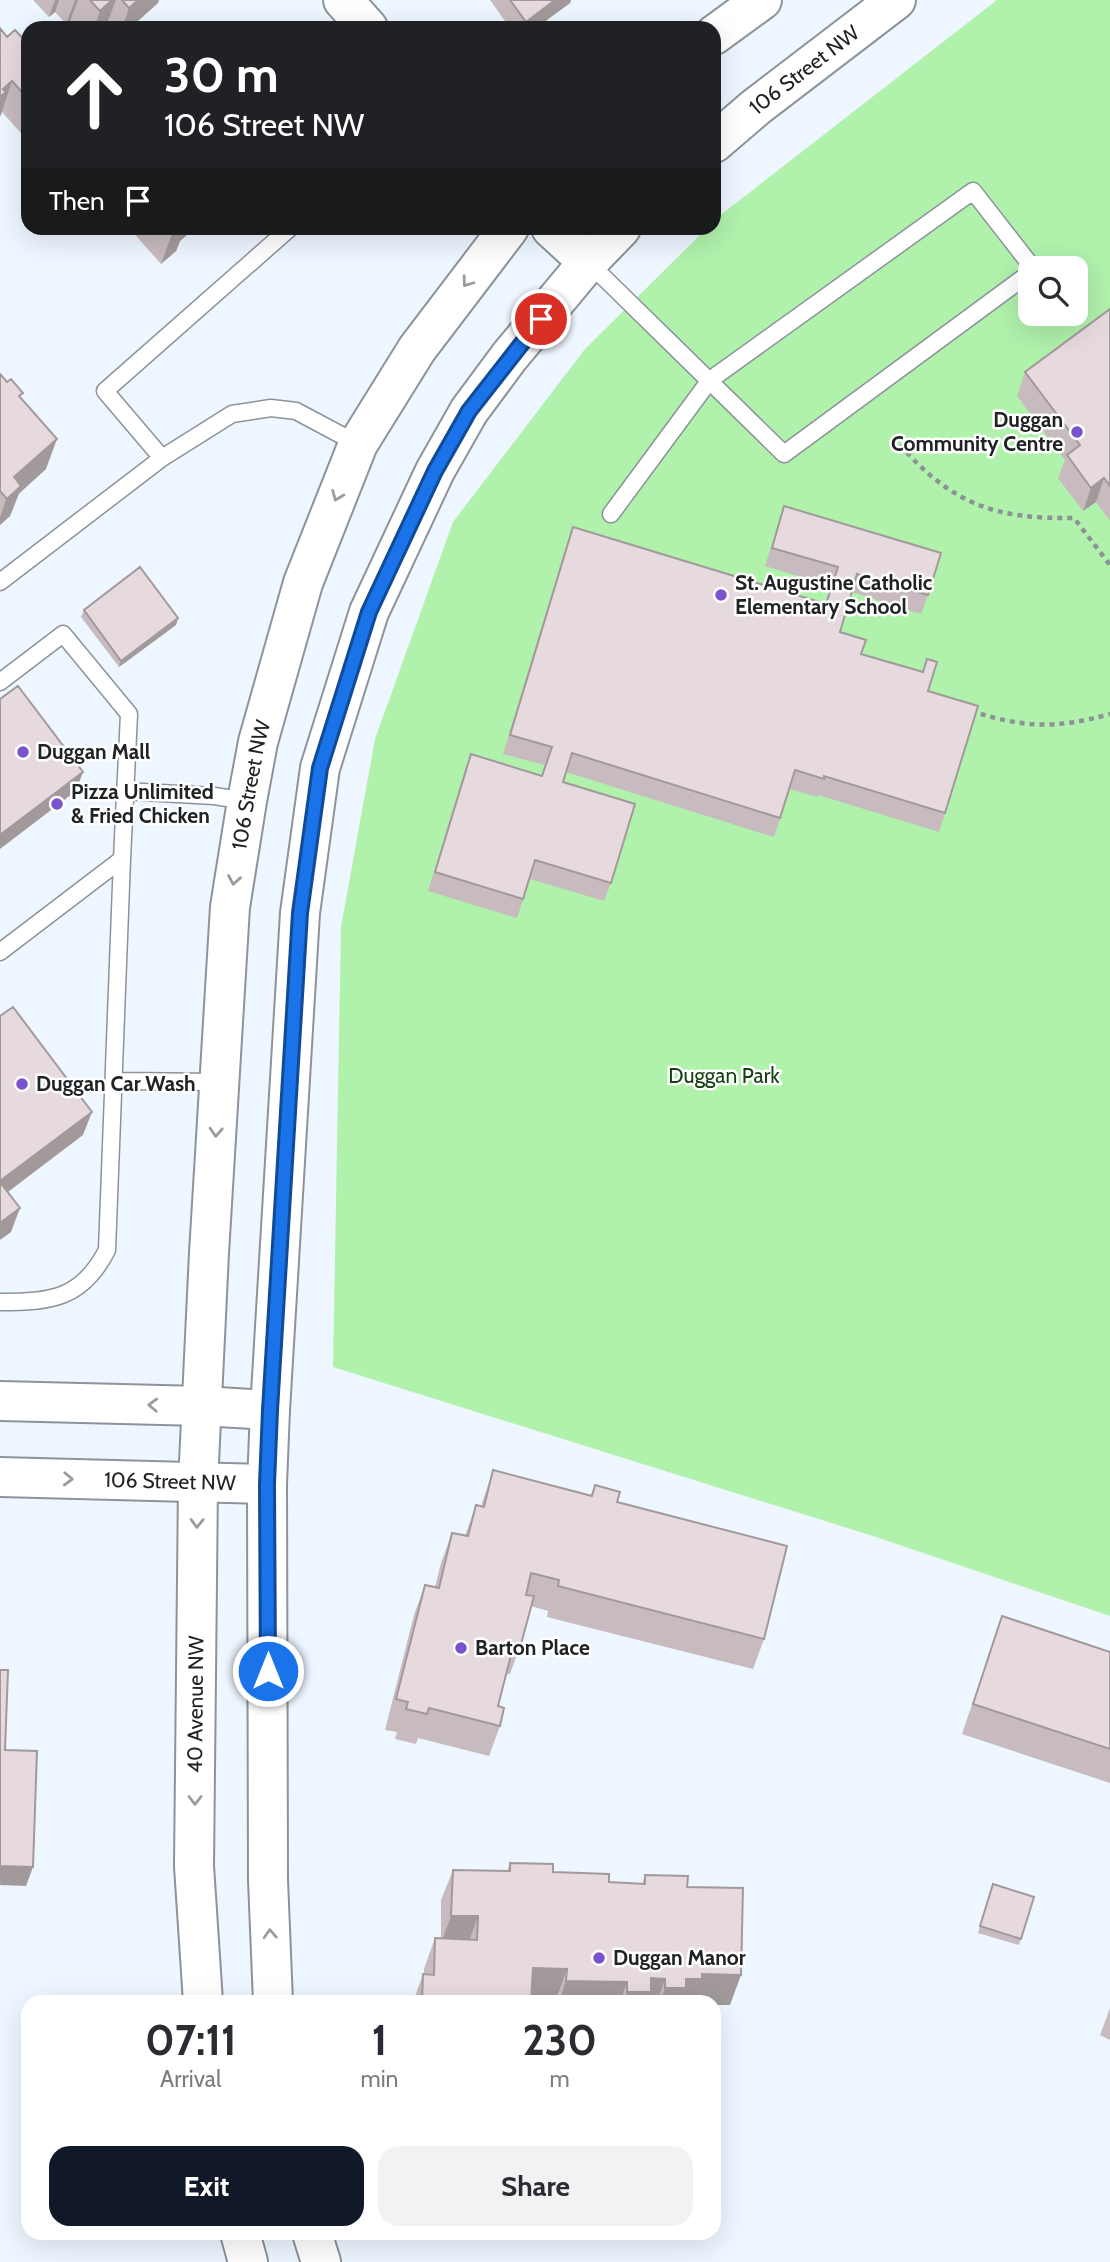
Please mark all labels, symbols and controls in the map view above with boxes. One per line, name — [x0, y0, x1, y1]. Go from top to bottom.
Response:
street label: 106 Street NW — [744, 20, 864, 119]
text: 30 m — [164, 45, 279, 104]
icon: ahead — [49, 49, 140, 140]
text: 106 Street NW — [164, 105, 364, 144]
icon: arrive — [119, 182, 157, 220]
text: Then — [49, 185, 105, 217]
map controls — [1018, 256, 1088, 326]
button: search — [1018, 256, 1088, 326]
one-way arrow — [463, 274, 475, 286]
pin — [511, 289, 571, 349]
icon: arrive — [522, 300, 560, 338]
place label: Duggan Community Centre — [891, 407, 1063, 456]
marker: Duggan Community Centre — [1069, 424, 1085, 440]
one-way arrow — [332, 490, 346, 502]
place label: St. Augustine Catholic Elementary School — [735, 570, 933, 619]
marker: St. Augustine Catholic Elementary School — [713, 587, 729, 603]
street label: 106 Street NW — [226, 717, 276, 852]
place label: Duggan Mall — [37, 739, 151, 764]
marker: Duggan Mall — [15, 744, 31, 760]
place label: Pizza Unlimited & Fried Chicken — [71, 779, 214, 828]
marker: Pizza Unlimited & Fried Chicken — [49, 796, 65, 812]
one-way arrow — [227, 875, 242, 886]
park label: Duggan Park — [668, 1063, 780, 1088]
place label: Duggan Car Wash — [36, 1071, 196, 1096]
marker: Duggan Car Wash — [14, 1076, 30, 1092]
one-way arrow — [209, 1126, 224, 1137]
one-way arrow — [147, 1397, 158, 1412]
street label: 106 Street NW — [104, 1467, 236, 1495]
one-way arrow — [63, 1471, 74, 1487]
one-way arrow — [189, 1518, 205, 1529]
position arrow — [231, 1634, 305, 1708]
street label: 40 Avenue NW — [182, 1635, 208, 1773]
place label: Barton Place — [475, 1635, 590, 1660]
marker: Barton Place — [453, 1640, 469, 1656]
one-way arrow — [187, 1795, 203, 1805]
one-way arrow — [263, 1928, 278, 1939]
place label: Duggan Manor — [613, 1945, 746, 1970]
marker: Duggan Manor — [591, 1950, 607, 1966]
text: 07:11 — [145, 2014, 236, 2066]
text: 1 — [372, 2014, 387, 2066]
text: 230 — [522, 2014, 597, 2066]
text: Arrival — [160, 2065, 221, 2093]
text: min — [360, 2065, 398, 2093]
text: m — [550, 2065, 570, 2093]
button: Exit — [49, 2146, 364, 2226]
button: Share — [378, 2146, 693, 2226]

